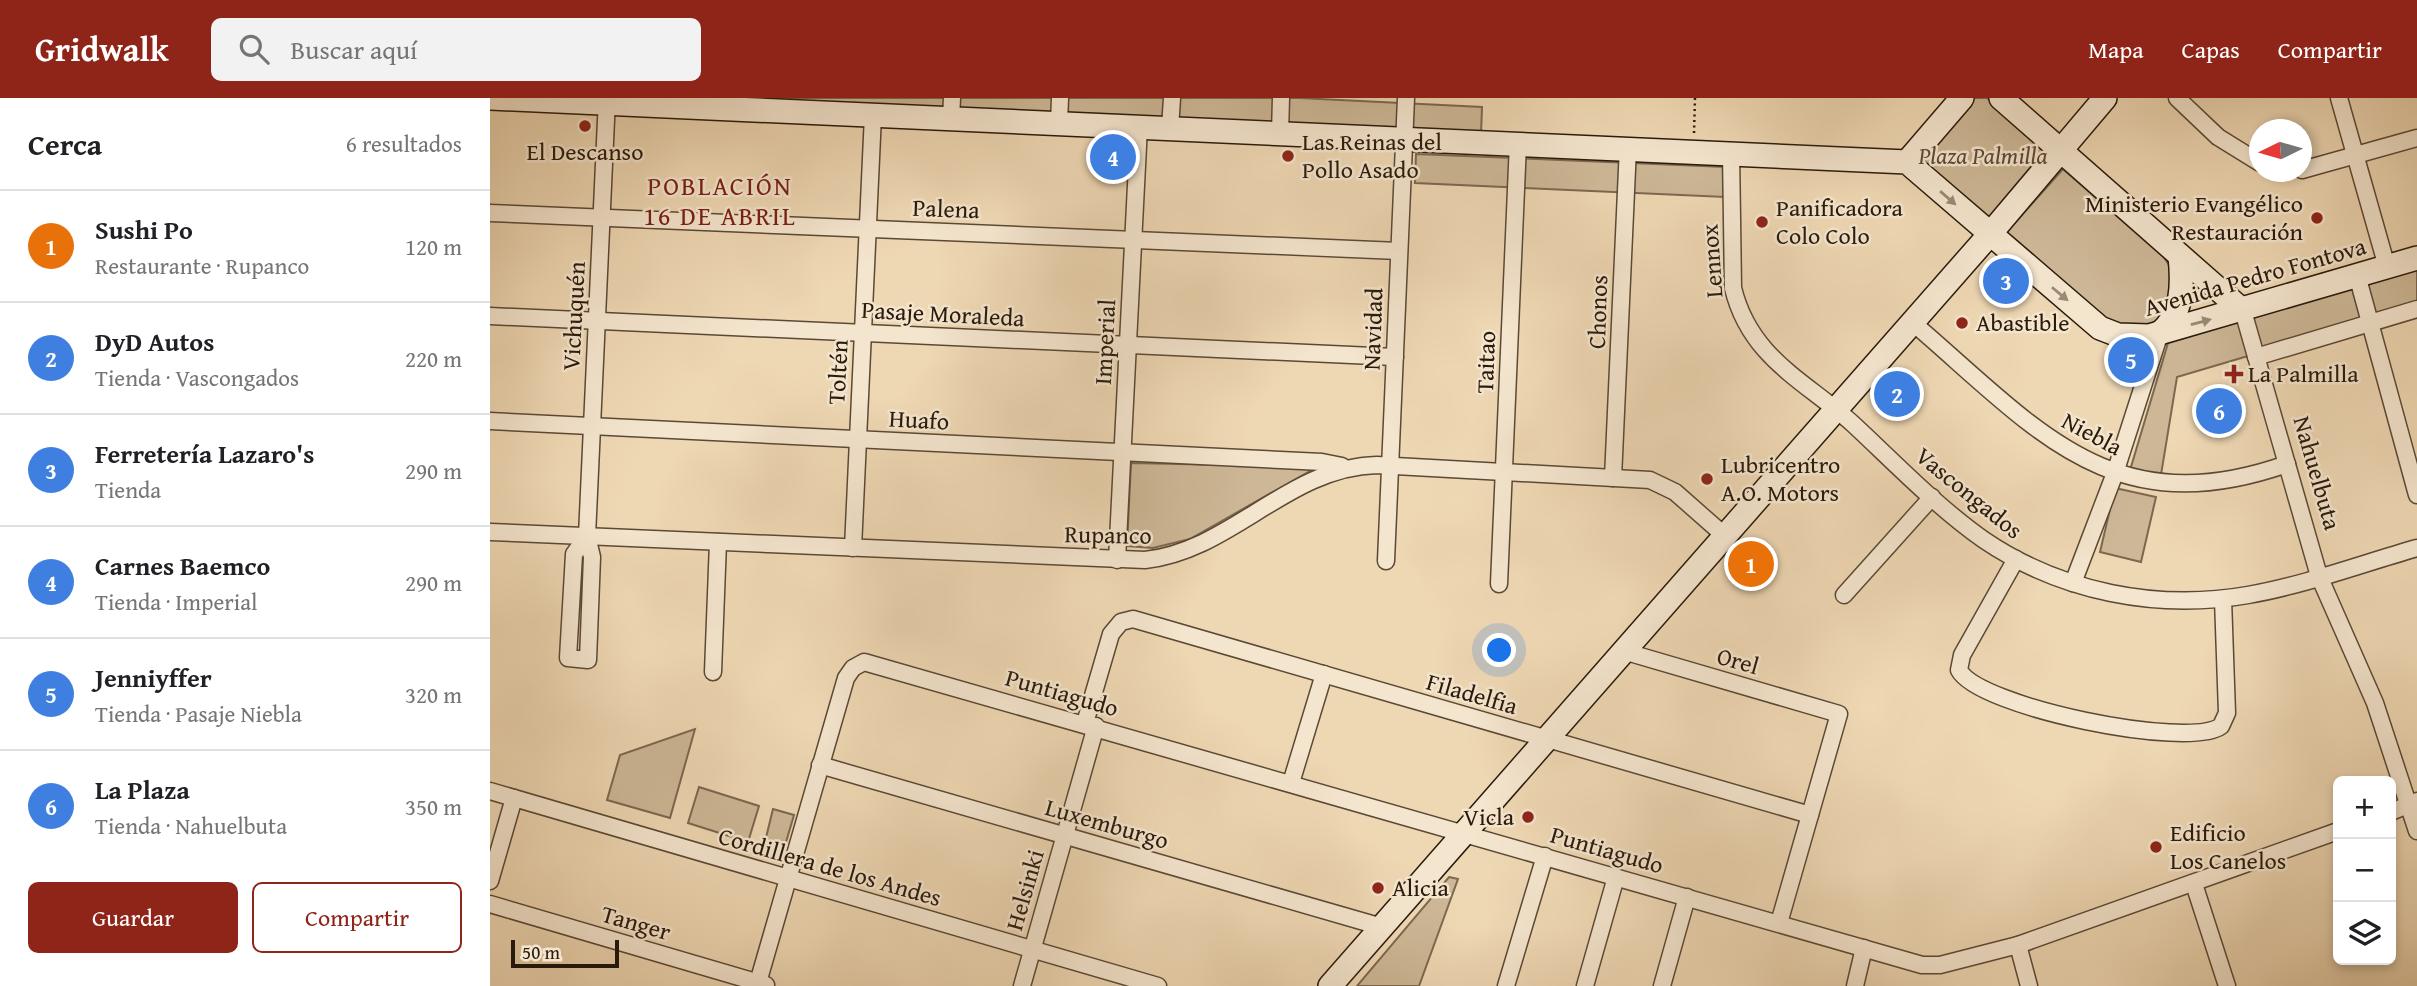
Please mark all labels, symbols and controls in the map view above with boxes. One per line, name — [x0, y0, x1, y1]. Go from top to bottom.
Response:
search box — [211, 18, 701, 81]
text: Gridwalk — [35, 25, 169, 73]
icon: search — [235, 30, 273, 68]
text: Buscar aquí — [291, 30, 417, 69]
text: Mapa — [2088, 32, 2144, 67]
text: Capas — [2182, 32, 2240, 67]
text: Compartir — [2278, 32, 2382, 67]
marker: El Descanso — [577, 118, 593, 134]
north arrow — [2249, 119, 2312, 182]
text: Cerca — [28, 122, 102, 166]
place label: Las Reinas del Pollo Asado — [1302, 124, 1442, 187]
text: 6 resultados — [346, 127, 462, 160]
pin: 4 — [1090, 131, 1136, 183]
place label: El Descanso — [527, 134, 643, 169]
park label: Plaza Palmilla — [1918, 138, 2047, 173]
marker: Las Reinas del Pollo Asado — [1280, 148, 1296, 164]
district label: POBLACIÓN 16 DE ABRIL — [643, 166, 797, 235]
place label: Ministerio Evangélico Restauración — [2085, 186, 2304, 249]
street label: Palena — [912, 190, 981, 227]
place label: Panificadora Colo Colo — [1776, 190, 1904, 253]
one-way arrow — [1940, 190, 1957, 205]
text: Sushi Po — [95, 210, 193, 249]
marker: Ministerio Evangélico Restauración — [2309, 210, 2325, 226]
marker: Panificadora Colo Colo — [1754, 214, 1770, 230]
street label: Lennox — [1691, 222, 1732, 299]
street label: Avenida Pedro Fontova — [2140, 228, 2370, 325]
text: 1 — [45, 230, 57, 263]
text: 120 m — [405, 230, 462, 263]
text: Restaurante · Rupanco — [95, 249, 309, 282]
pin: 3 — [1983, 255, 2029, 307]
street label: Vichuquén — [553, 260, 594, 372]
street label: Chonos — [1579, 274, 1616, 350]
one-way arrow — [2052, 286, 2069, 301]
street label: Navidad — [1354, 287, 1391, 371]
street label: Pasaje Moraleda — [861, 292, 1026, 335]
street label: Imperial — [1085, 298, 1124, 386]
place label: Abastible — [1976, 305, 2069, 340]
marker: Abastible — [1954, 315, 1970, 331]
one-way arrow — [2190, 316, 2212, 327]
text: DyD Autos — [95, 322, 214, 361]
street label: Taitao — [1467, 330, 1504, 394]
pin: 5 — [2108, 334, 2154, 386]
street label: Toltén — [818, 338, 857, 405]
text: 2 — [45, 342, 57, 375]
text: 220 m — [405, 342, 462, 375]
place label: La Palmilla — [2248, 356, 2359, 391]
text: Tienda · Vascongados — [95, 361, 299, 394]
marker: La Palmilla — [2226, 366, 2242, 382]
pin: 2 — [1874, 368, 1920, 420]
pin: 6 — [2196, 385, 2242, 437]
street label: Huafo — [888, 400, 950, 439]
street label: Niebla — [2056, 403, 2129, 464]
street label: Nahuelbuta — [2285, 412, 2351, 534]
text: Ferretería Lazaro's — [95, 434, 315, 473]
street label: Vascongados — [1908, 438, 2031, 547]
place label: Lubricentro A.O. Motors — [1721, 447, 1840, 510]
text: 3 — [45, 454, 57, 487]
text: 290 m — [405, 454, 462, 487]
marker: Lubricentro A.O. Motors — [1699, 471, 1715, 487]
text: Tienda — [95, 473, 161, 506]
street label: Rupanco — [1064, 516, 1152, 553]
pin: 1 — [1728, 538, 1774, 590]
text: Carnes Baemco — [95, 546, 270, 585]
text: 4 — [45, 566, 57, 599]
text: 290 m — [405, 566, 462, 599]
text: Tienda · Imperial — [95, 585, 257, 618]
your location — [1482, 633, 1516, 667]
street label: Orel — [1713, 638, 1763, 683]
text: Jenniyffer — [95, 658, 212, 697]
street label: Puntiagudo — [1002, 660, 1123, 725]
street label: Filadelfia — [1423, 664, 1522, 723]
text: 5 — [45, 678, 57, 711]
text: 320 m — [405, 678, 462, 711]
text: Tienda · Pasaje Niebla — [95, 697, 302, 730]
text: La Plaza — [95, 770, 190, 809]
map controls — [2333, 776, 2396, 965]
button: + — [2333, 776, 2396, 839]
street label: Luxemburgo — [1041, 789, 1173, 858]
text: 6 — [45, 790, 57, 823]
text: 350 m — [405, 790, 462, 823]
place label: Vicla — [1463, 799, 1515, 834]
text: Tienda · Nahuelbuta — [95, 809, 287, 842]
marker: Vicla — [1520, 809, 1536, 825]
place label: Edificio Los Canelos — [2170, 815, 2286, 878]
street label: Puntiagudo — [1547, 817, 1668, 882]
street label: Cordillera de los Andes — [715, 818, 946, 915]
marker: Edificio Los Canelos — [2148, 839, 2164, 855]
button: − — [2333, 839, 2396, 902]
street label: Helsinki — [996, 845, 1053, 934]
place label: Alicia — [1392, 870, 1449, 905]
marker: Alicia — [1370, 880, 1386, 896]
button: Guardar — [28, 882, 238, 953]
button: Compartir — [252, 882, 462, 953]
street label: Tanger — [597, 896, 675, 949]
button: layers — [2333, 902, 2396, 965]
scale bar — [511, 937, 620, 969]
text: 50 m — [522, 938, 560, 966]

